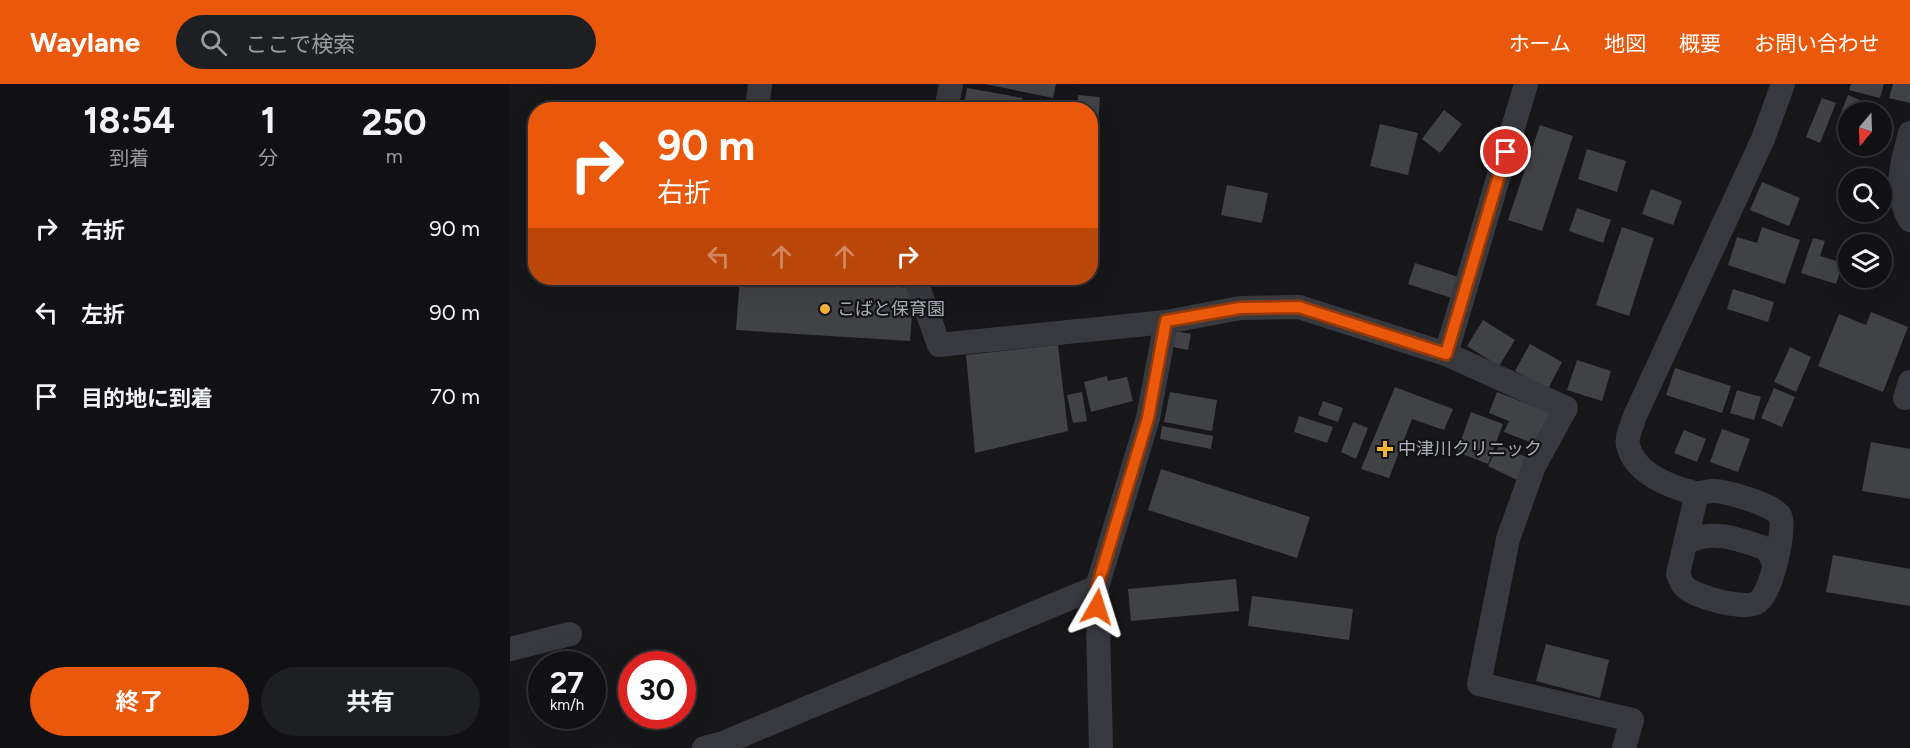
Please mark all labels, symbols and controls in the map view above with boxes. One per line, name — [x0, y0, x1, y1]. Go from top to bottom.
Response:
search box — [176, 15, 596, 69]
text: Waylane — [30, 25, 140, 59]
icon: search — [197, 26, 230, 59]
text: ここで検索 — [245, 31, 355, 58]
text: ホーム — [1509, 31, 1571, 56]
text: 地図 — [1604, 31, 1646, 56]
text: 概要 — [1679, 31, 1721, 56]
text: お問い合わせ — [1754, 31, 1880, 56]
text: 18:54 — [83, 99, 175, 142]
text: 1 — [261, 99, 276, 142]
text: 250 — [362, 101, 427, 144]
north arrow — [1838, 102, 1892, 156]
map controls — [1838, 102, 1892, 288]
text: 90 m — [657, 120, 755, 171]
icon: right — [558, 126, 636, 204]
pin — [1480, 126, 1531, 177]
icon: arrive — [1489, 135, 1522, 168]
text: m — [386, 144, 403, 168]
text: 到着 — [109, 146, 149, 170]
text: 分 — [258, 146, 278, 170]
button: search — [1838, 168, 1892, 222]
text: 右折 — [657, 176, 711, 209]
icon: right — [30, 212, 63, 245]
text: 90 m — [429, 215, 480, 242]
text: 右折 — [81, 217, 125, 244]
button: layers — [1838, 234, 1892, 288]
icon: left — [702, 240, 735, 273]
icon: ahead — [765, 240, 798, 273]
icon: ahead — [828, 240, 861, 273]
icon: right — [891, 240, 924, 273]
icon: left — [30, 296, 63, 329]
place label: こばと保育園 — [837, 298, 945, 320]
text: 90 m — [429, 299, 480, 326]
text: 左折 — [81, 301, 125, 328]
marker: こばと保育園 — [818, 302, 832, 316]
icon: arrive — [30, 380, 63, 413]
text: 70 m — [430, 383, 480, 410]
text: 目的地に到着 — [81, 385, 213, 412]
place label: 中津川クリニック — [1398, 438, 1542, 460]
marker: 中津川クリニック — [1376, 440, 1394, 458]
position arrow — [1065, 575, 1129, 639]
speed limit sign: 30 — [618, 651, 696, 729]
text: 27 — [550, 664, 584, 701]
button: 終了 — [30, 667, 249, 736]
button: 共有 — [261, 667, 480, 736]
text: km/h — [550, 696, 584, 714]

